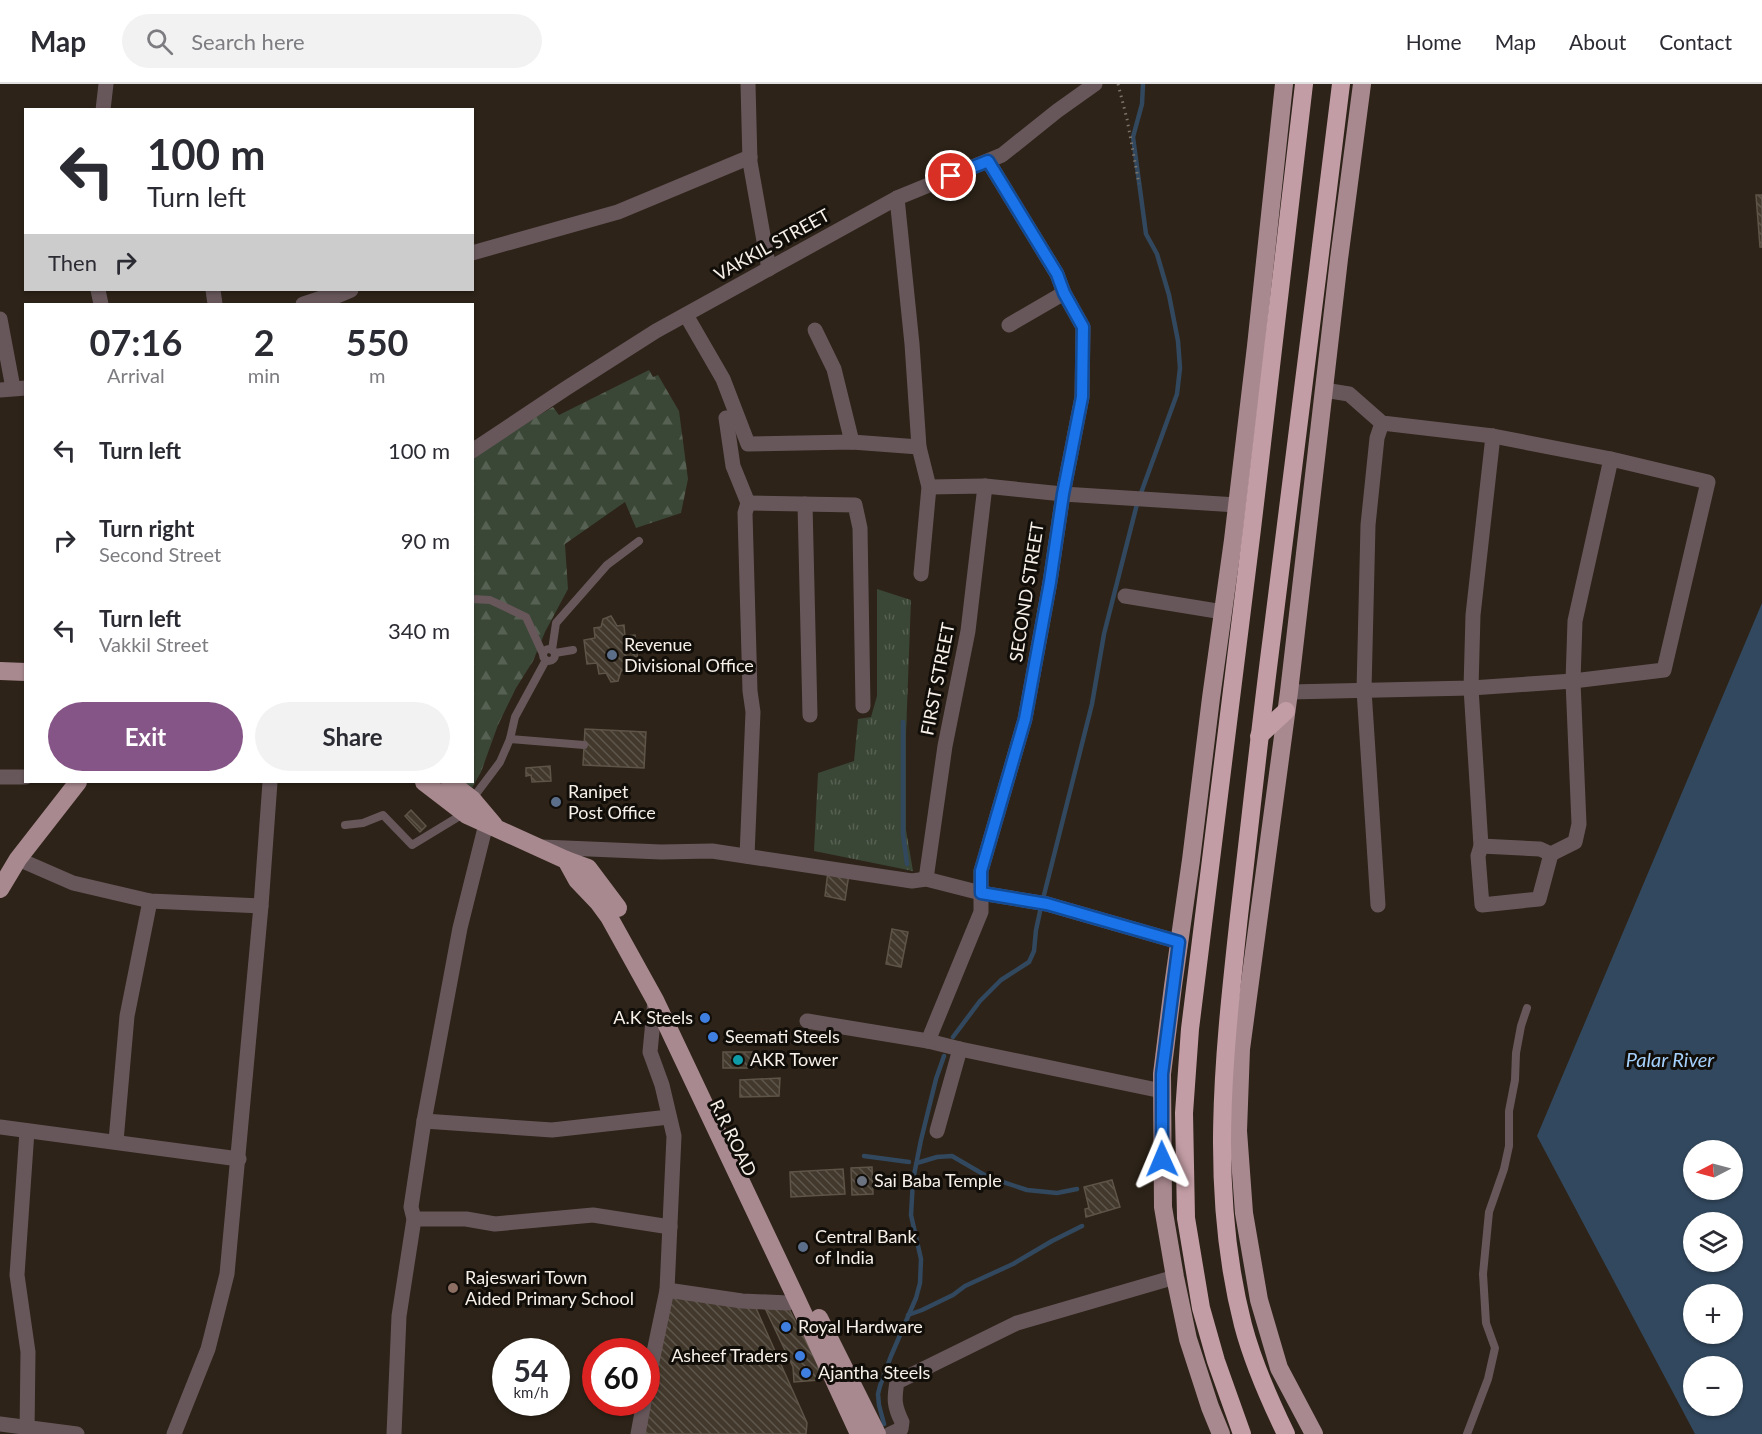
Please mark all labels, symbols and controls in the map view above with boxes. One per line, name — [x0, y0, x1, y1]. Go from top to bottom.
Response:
search box — [122, 14, 542, 68]
text: Map — [30, 24, 86, 58]
icon: search — [143, 25, 176, 58]
text: Search here — [191, 28, 305, 55]
text: Home — [1406, 29, 1462, 54]
text: Map — [1495, 29, 1536, 54]
text: About — [1569, 29, 1626, 54]
text: Contact — [1659, 29, 1732, 54]
text: 100 m — [147, 129, 265, 179]
icon: left — [48, 132, 126, 210]
pin — [925, 150, 976, 201]
icon: arrive — [934, 159, 967, 192]
text: Turn left — [147, 180, 246, 213]
street label: VAKKIL STREET — [710, 203, 833, 285]
icon: right — [109, 246, 142, 279]
text: Then — [48, 249, 97, 276]
text: 07:16 — [90, 320, 182, 364]
text: 2 — [254, 320, 275, 364]
text: 550 — [346, 320, 408, 364]
text: Arrival — [107, 363, 165, 387]
text: min — [248, 363, 280, 387]
text: m — [369, 363, 385, 387]
icon: left — [48, 434, 81, 467]
text: Turn left — [99, 437, 181, 464]
text: 100 m — [388, 437, 450, 464]
text: Turn right — [99, 515, 194, 542]
street label: SECOND STREET — [1004, 520, 1048, 663]
icon: right — [48, 524, 81, 557]
text: 90 m — [401, 527, 450, 554]
text: Second Street — [99, 542, 221, 566]
text: Turn left — [99, 605, 181, 632]
icon: left — [48, 614, 81, 647]
text: 340 m — [388, 617, 450, 644]
street label: FIRST STREET — [915, 620, 959, 737]
text: Vakkil Street — [99, 632, 209, 656]
place label: Revenue Divisional Office — [624, 633, 754, 676]
marker: Revenue Divisional Office — [605, 648, 619, 662]
button: Exit — [48, 702, 243, 771]
button: Share — [255, 702, 450, 771]
place label: Ranipet Post Office — [568, 780, 656, 823]
marker: Ranipet Post Office — [549, 795, 563, 809]
place label: A.K Steels — [613, 1006, 693, 1028]
marker: A.K Steels — [698, 1011, 712, 1025]
place label: Seemati Steels — [725, 1025, 840, 1047]
marker: Seemati Steels — [706, 1030, 720, 1044]
water label: Palar River — [1626, 1047, 1715, 1071]
place label: AKR Tower — [750, 1048, 838, 1070]
marker: AKR Tower — [731, 1053, 745, 1067]
street label: R.R ROAD — [706, 1096, 762, 1179]
position arrow — [1130, 1127, 1194, 1191]
north arrow — [1683, 1140, 1743, 1200]
map controls — [1683, 1140, 1743, 1416]
place label: Sai Baba Temple — [874, 1169, 1002, 1191]
marker: Sai Baba Temple — [855, 1174, 869, 1188]
button: layers — [1683, 1212, 1743, 1272]
place label: Central Bank of India — [815, 1225, 917, 1268]
marker: Central Bank of India — [796, 1240, 810, 1254]
place label: Rajeswari Town Aided Primary School — [465, 1266, 634, 1309]
marker: Rajeswari Town Aided Primary School — [446, 1281, 460, 1295]
button: + — [1683, 1284, 1743, 1344]
place label: Royal Hardware — [798, 1315, 923, 1337]
marker: Royal Hardware — [779, 1320, 793, 1334]
speed limit sign: 60 — [582, 1338, 660, 1416]
place label: Asheef Traders — [671, 1344, 788, 1366]
marker: Asheef Traders — [793, 1349, 807, 1363]
text: 54 — [514, 1352, 548, 1388]
button: − — [1683, 1356, 1743, 1416]
place label: Ajantha Steels — [818, 1361, 930, 1383]
marker: Ajantha Steels — [799, 1366, 813, 1380]
text: km/h — [513, 1383, 549, 1401]

